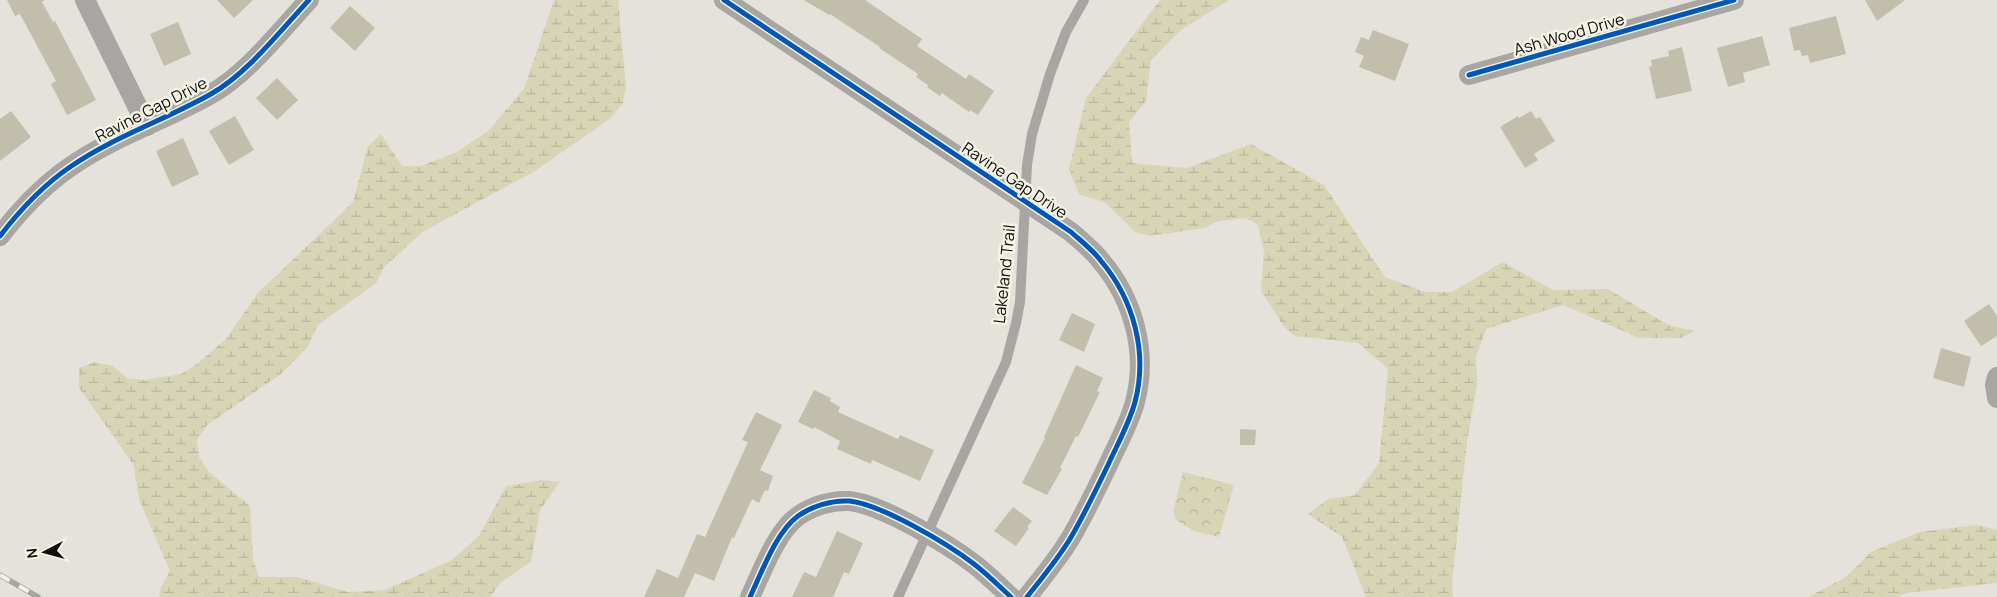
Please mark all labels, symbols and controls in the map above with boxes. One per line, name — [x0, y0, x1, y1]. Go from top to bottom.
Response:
street label: Ash Wood Drive — [1511, 8, 1627, 60]
street label: Ravine Gap Drive — [91, 71, 211, 147]
street label: Ravine Gap Drive — [958, 137, 1072, 223]
street label: Lakeland Trail — [988, 223, 1020, 325]
north arrow — [20, 527, 70, 577]
text: N — [22, 547, 42, 559]

